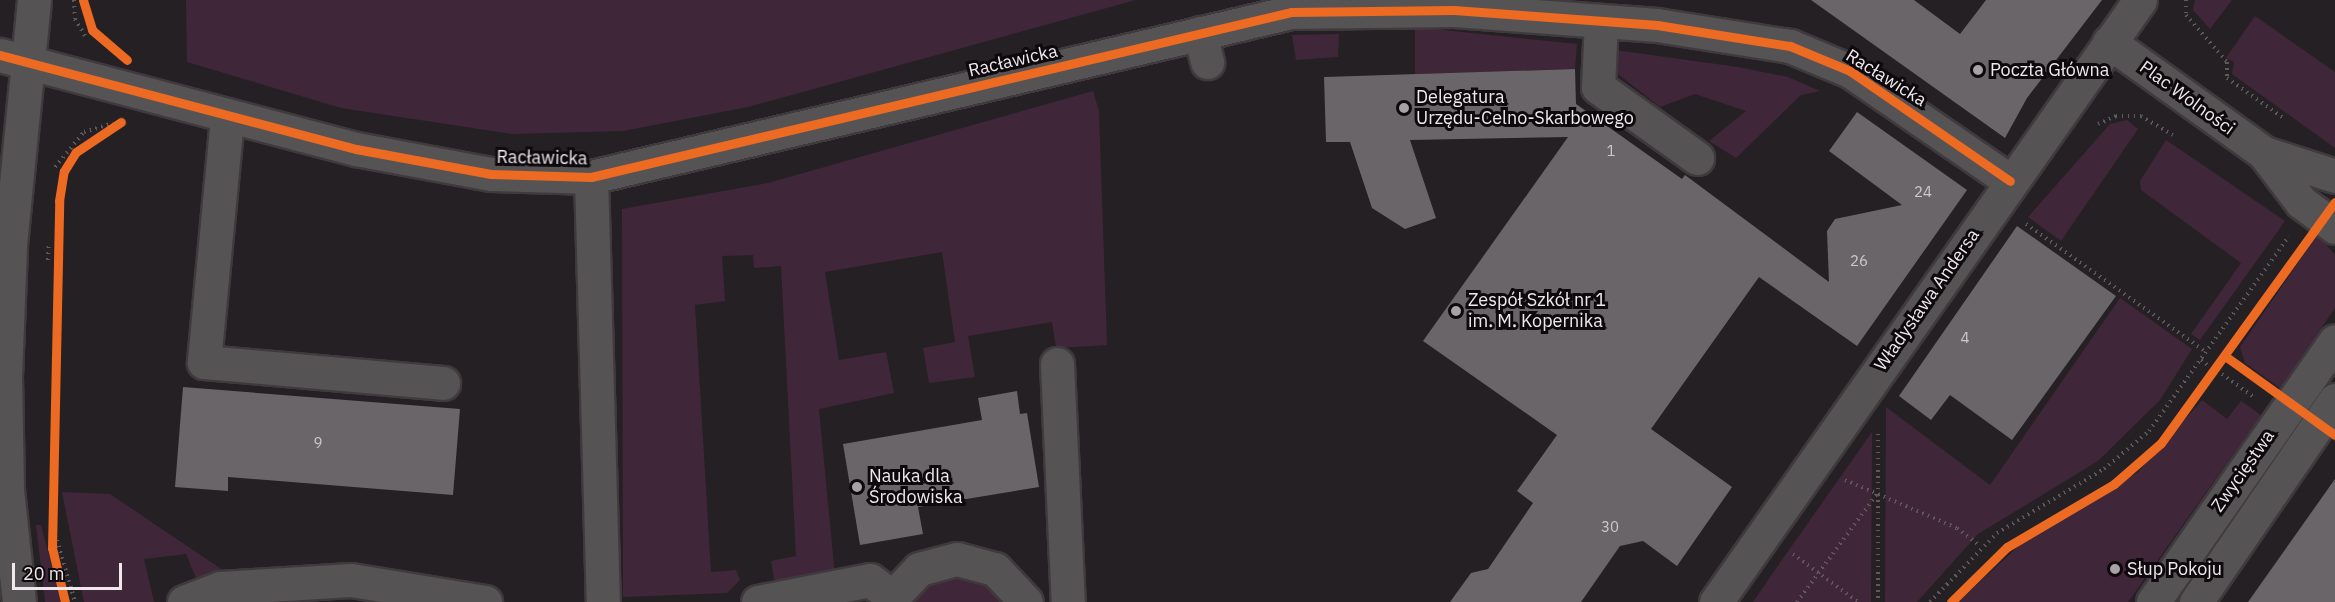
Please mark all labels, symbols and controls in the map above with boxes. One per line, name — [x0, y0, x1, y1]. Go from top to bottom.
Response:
street label: Racławicka — [966, 40, 1060, 82]
street label: Racławicka — [1842, 45, 1930, 111]
street label: Plac Wolności — [2135, 56, 2239, 140]
place label: Poczta Główna — [1990, 59, 2109, 81]
marker: Poczta Główna — [1971, 63, 1985, 77]
place label: Delegatura Urzędu-Celno-Skarbowego — [1416, 87, 1634, 130]
marker: Delegatura Urzędu-Celno-Skarbowego — [1397, 101, 1411, 115]
house number: 1 — [1607, 142, 1615, 160]
street label: Racławicka — [496, 146, 588, 170]
house number: 24 — [1914, 183, 1932, 201]
street label: Władysława Andersa — [1870, 225, 1984, 375]
house number: 26 — [1850, 252, 1868, 270]
place label: Zespół Szkół nr 1 im. M. Kopernika — [1468, 290, 1606, 332]
marker: Zespół Szkół nr 1 im. M. Kopernika — [1449, 304, 1463, 318]
house number: 4 — [1961, 329, 1969, 347]
street label: Zwycięstwa — [2207, 426, 2279, 516]
house number: 9 — [314, 434, 322, 452]
place label: Nauka dla Środowiska — [869, 466, 963, 508]
marker: Nauka dla Środowiska — [850, 480, 864, 494]
house number: 30 — [1601, 518, 1619, 536]
scale bar — [15, 551, 124, 589]
place label: Słup Pokoju — [2127, 558, 2222, 580]
text: 20 m — [23, 562, 65, 585]
marker: Słup Pokoju — [2108, 562, 2122, 576]

